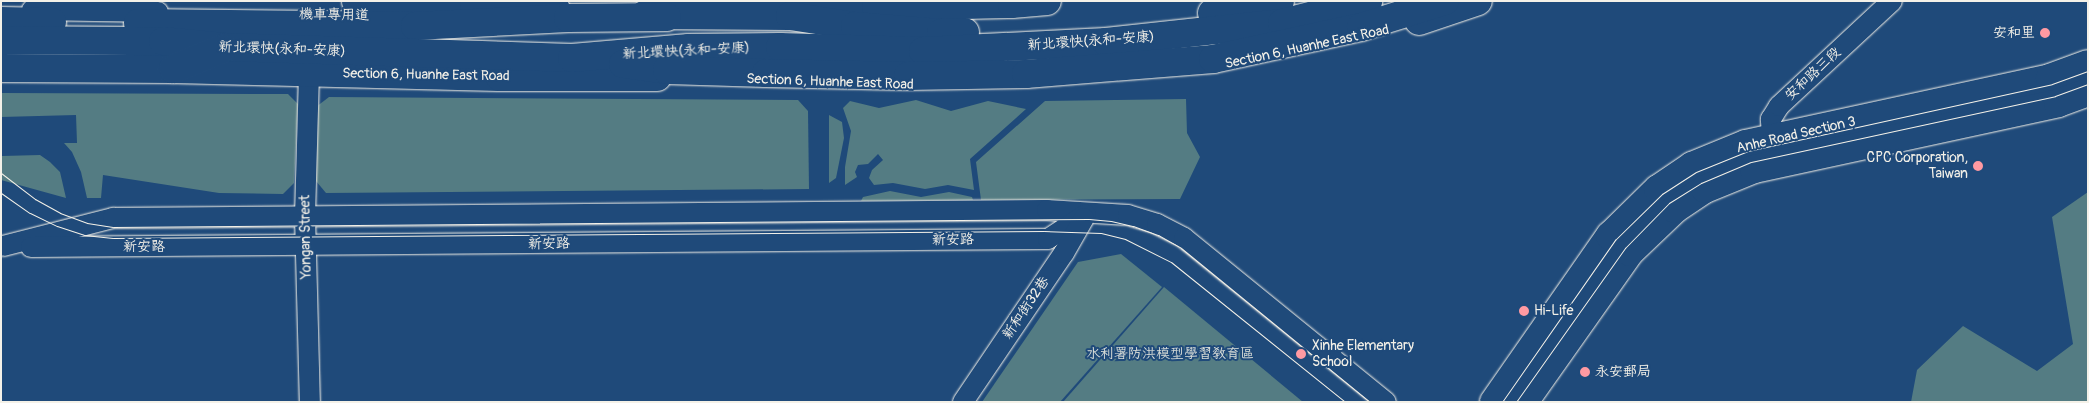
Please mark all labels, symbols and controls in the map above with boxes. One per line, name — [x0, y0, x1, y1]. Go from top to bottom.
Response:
street label: 機車專用道 — [299, 6, 369, 24]
street label: Section 6, Huanhe East Road — [1223, 21, 1391, 73]
place label: 安和里 — [1993, 25, 2035, 41]
marker: 安和里 — [2039, 27, 2051, 39]
street label: 新北環快(永和-安康) — [1027, 28, 1155, 54]
street label: 新北環快(永和-安康) — [218, 38, 346, 60]
street label: 新北環快(永和-安康) — [622, 39, 750, 63]
street label: 安和路三段 — [1782, 44, 1844, 104]
street label: Section 6, Huanhe East Road — [342, 65, 510, 85]
street label: Section 6, Huanhe East Road — [746, 71, 914, 93]
street label: Anhe Road Section 3 — [1735, 113, 1857, 157]
place label: CPC Corporation, Taiwan — [1867, 150, 1968, 182]
marker: CPC Corporation, Taiwan — [1972, 160, 1984, 172]
street label: Yongan Street — [297, 195, 315, 279]
street label: 新安路 — [932, 231, 974, 249]
street label: 新安路 — [528, 235, 570, 253]
street label: 新安路 — [123, 239, 165, 255]
street label: 新和街32巷 — [999, 274, 1053, 342]
place label: Hi-Life — [1534, 303, 1573, 319]
marker: Hi-Life — [1518, 305, 1530, 317]
place label: Xinhe Elementary School — [1312, 338, 1414, 371]
park label: 水利署防洪模型學習教育區 — [1086, 346, 1254, 362]
marker: Xinhe Elementary School — [1294, 347, 1308, 361]
place label: 永安郵局 — [1595, 364, 1651, 380]
marker: 永安郵局 — [1579, 366, 1591, 378]

